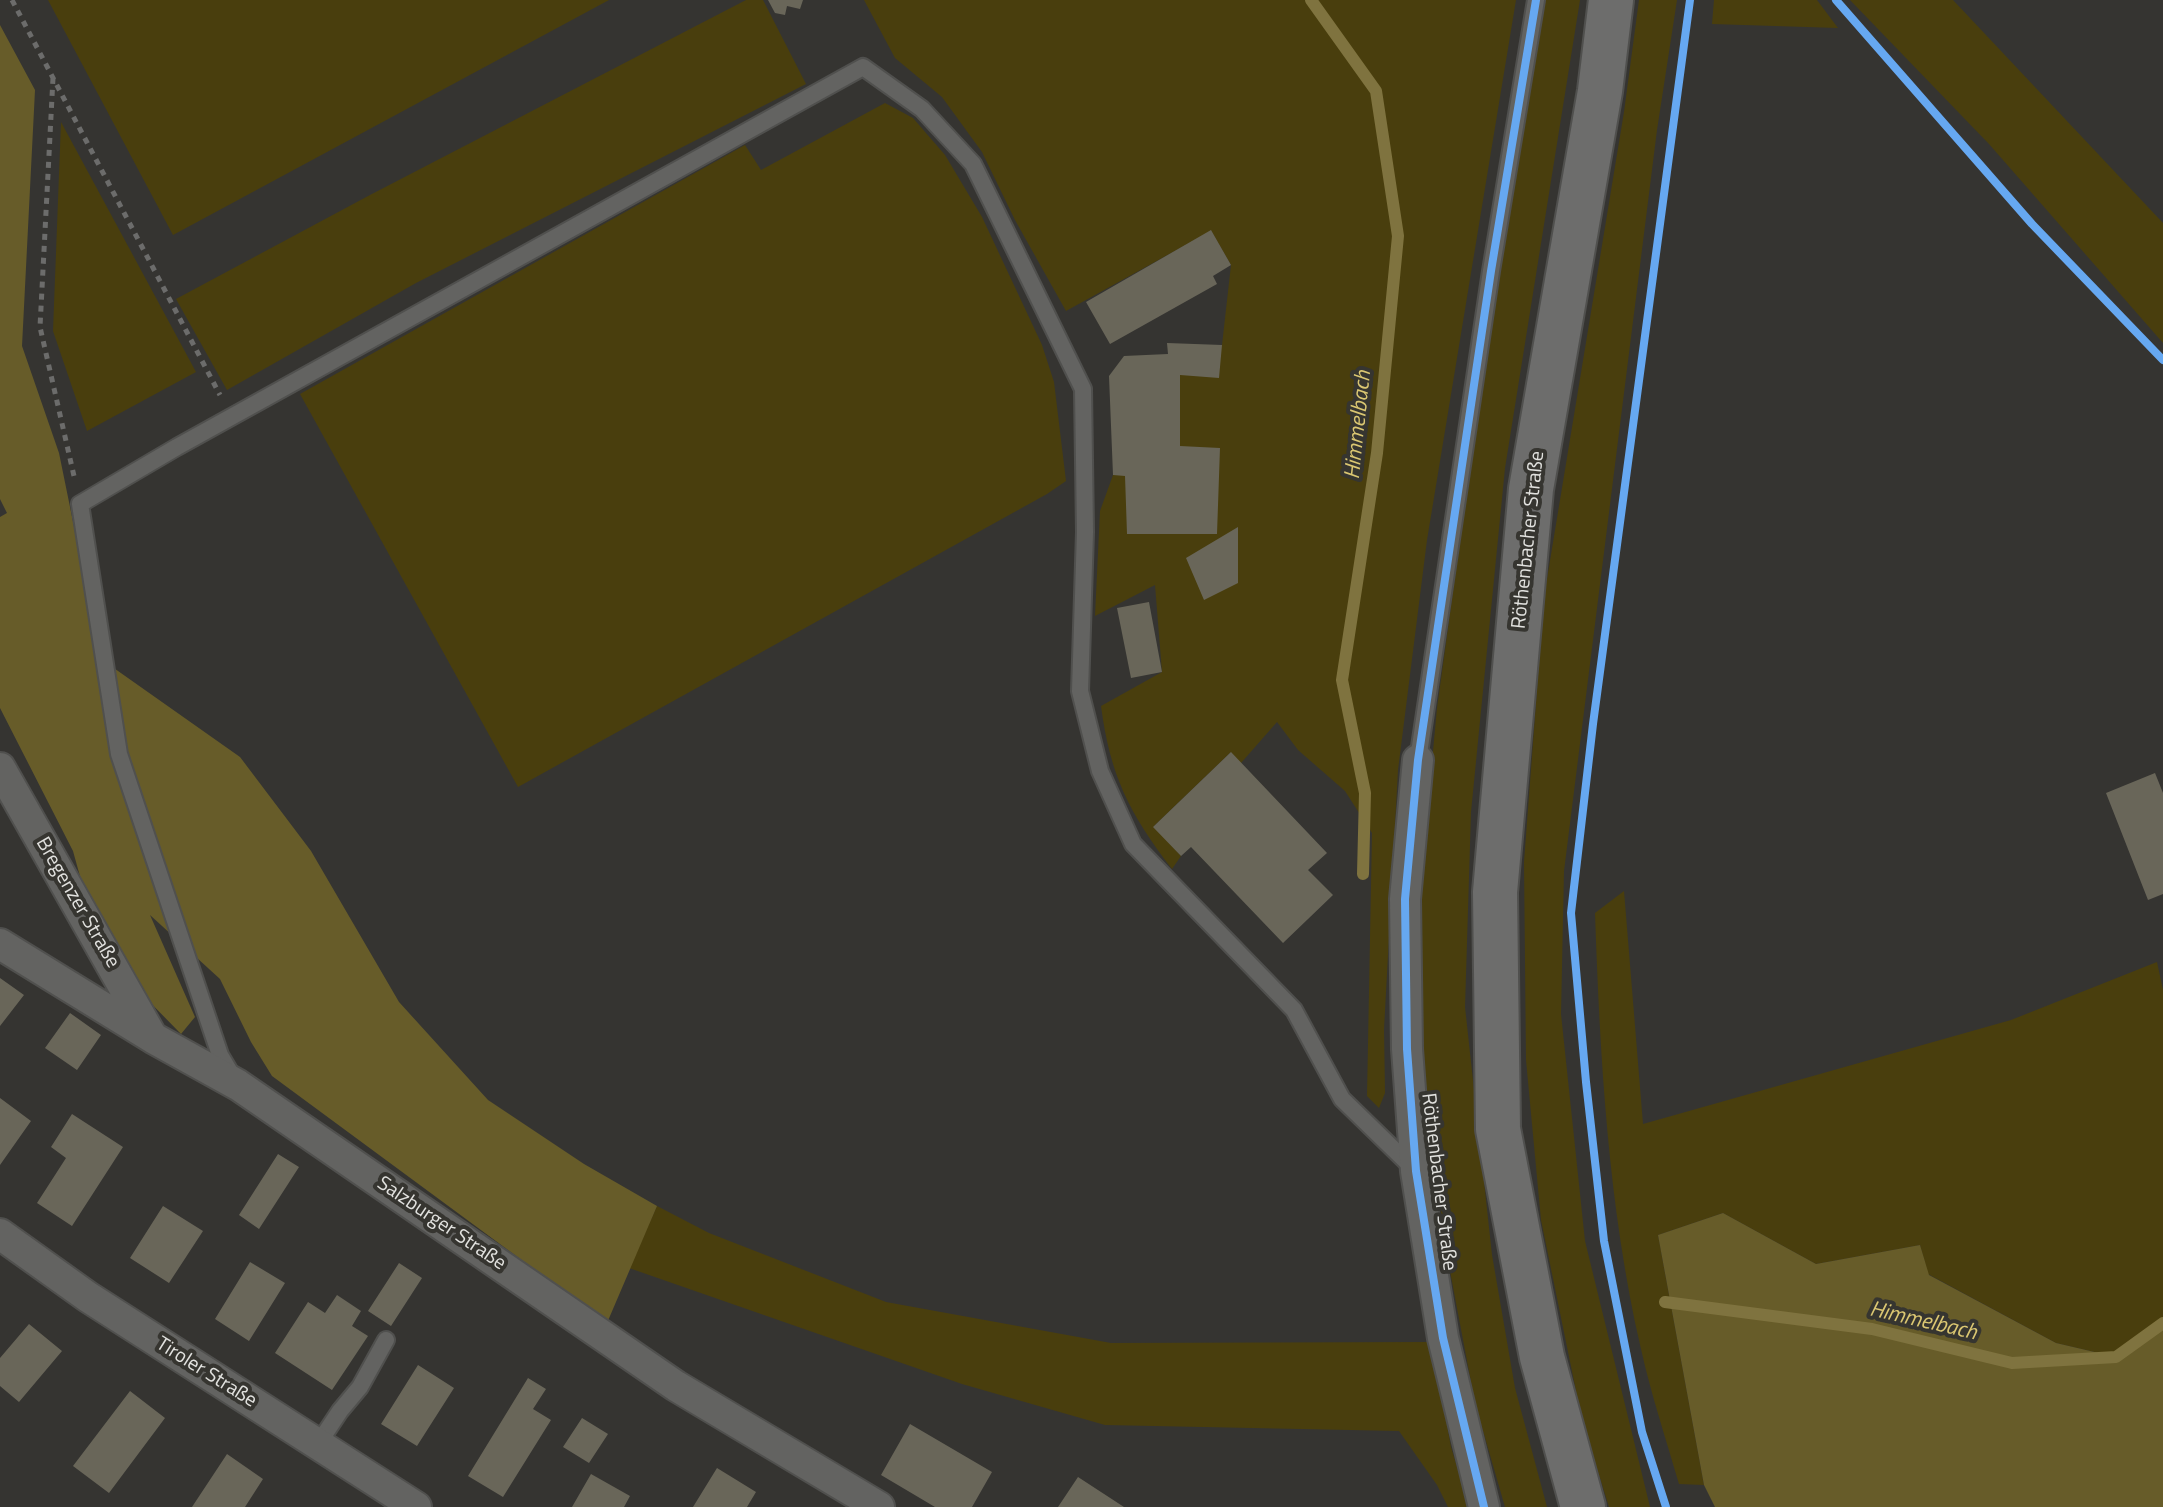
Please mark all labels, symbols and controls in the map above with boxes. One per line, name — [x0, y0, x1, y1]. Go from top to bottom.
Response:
water label: Himmelbach — [1340, 369, 1378, 481]
street label: Röthenbacher Straße — [1508, 450, 1550, 630]
street label: Bregenzer Straße — [30, 833, 124, 973]
street label: Röthenbacher Straße — [1415, 1092, 1461, 1272]
street label: Salzburger Straße — [372, 1172, 510, 1276]
water label: Himmelbach — [1867, 1297, 1979, 1347]
street label: Tiroler Straße — [151, 1333, 261, 1413]

